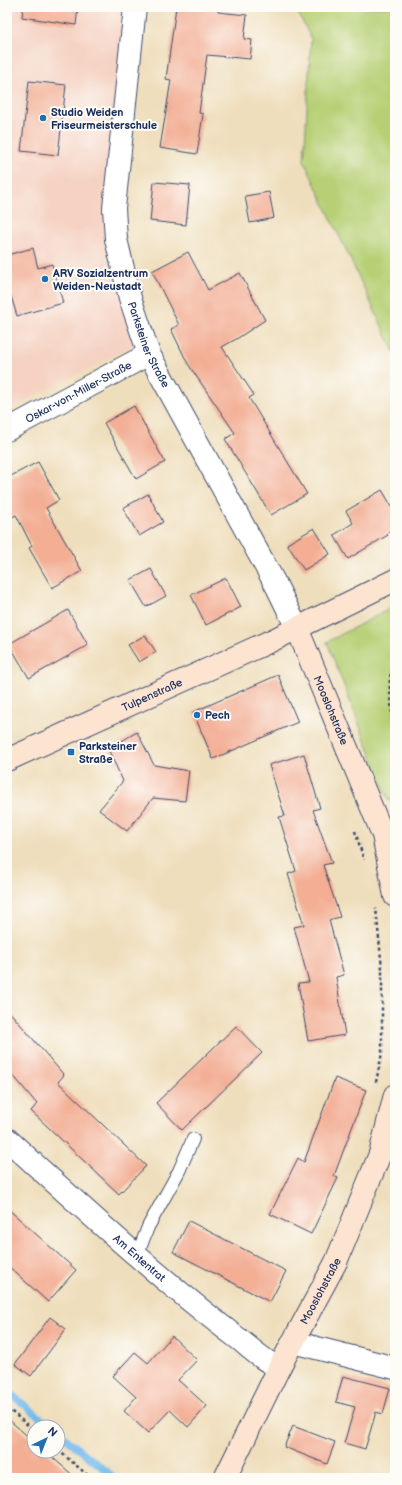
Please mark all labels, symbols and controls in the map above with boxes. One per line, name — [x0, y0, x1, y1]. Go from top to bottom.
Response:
place label: Studio Weiden Friseurmeisterschule — [51, 106, 157, 132]
marker: Studio Weiden Friseurmeisterschule — [38, 113, 48, 123]
place label: ARV Sozialzentrum Weiden-Neustadt — [52, 267, 148, 293]
marker: ARV Sozialzentrum Weiden-Neustadt — [40, 274, 50, 284]
street label: Parksteiner Straße — [125, 300, 172, 390]
street label: Oskar-von-Miller-Straße — [23, 358, 134, 426]
street label: Mooslohstraße — [311, 674, 351, 747]
street label: Tulpenstraße — [120, 676, 185, 714]
place label: Pech — [205, 709, 230, 722]
marker: Pech — [192, 710, 202, 720]
place label: Parksteiner Straße — [79, 740, 137, 766]
marker: Parksteiner Straße — [66, 747, 76, 757]
street label: Am Ententrat — [110, 1232, 168, 1285]
street label: Mooslohstraße — [298, 1256, 344, 1327]
north arrow — [26, 1419, 66, 1459]
text: N — [45, 1424, 60, 1440]

